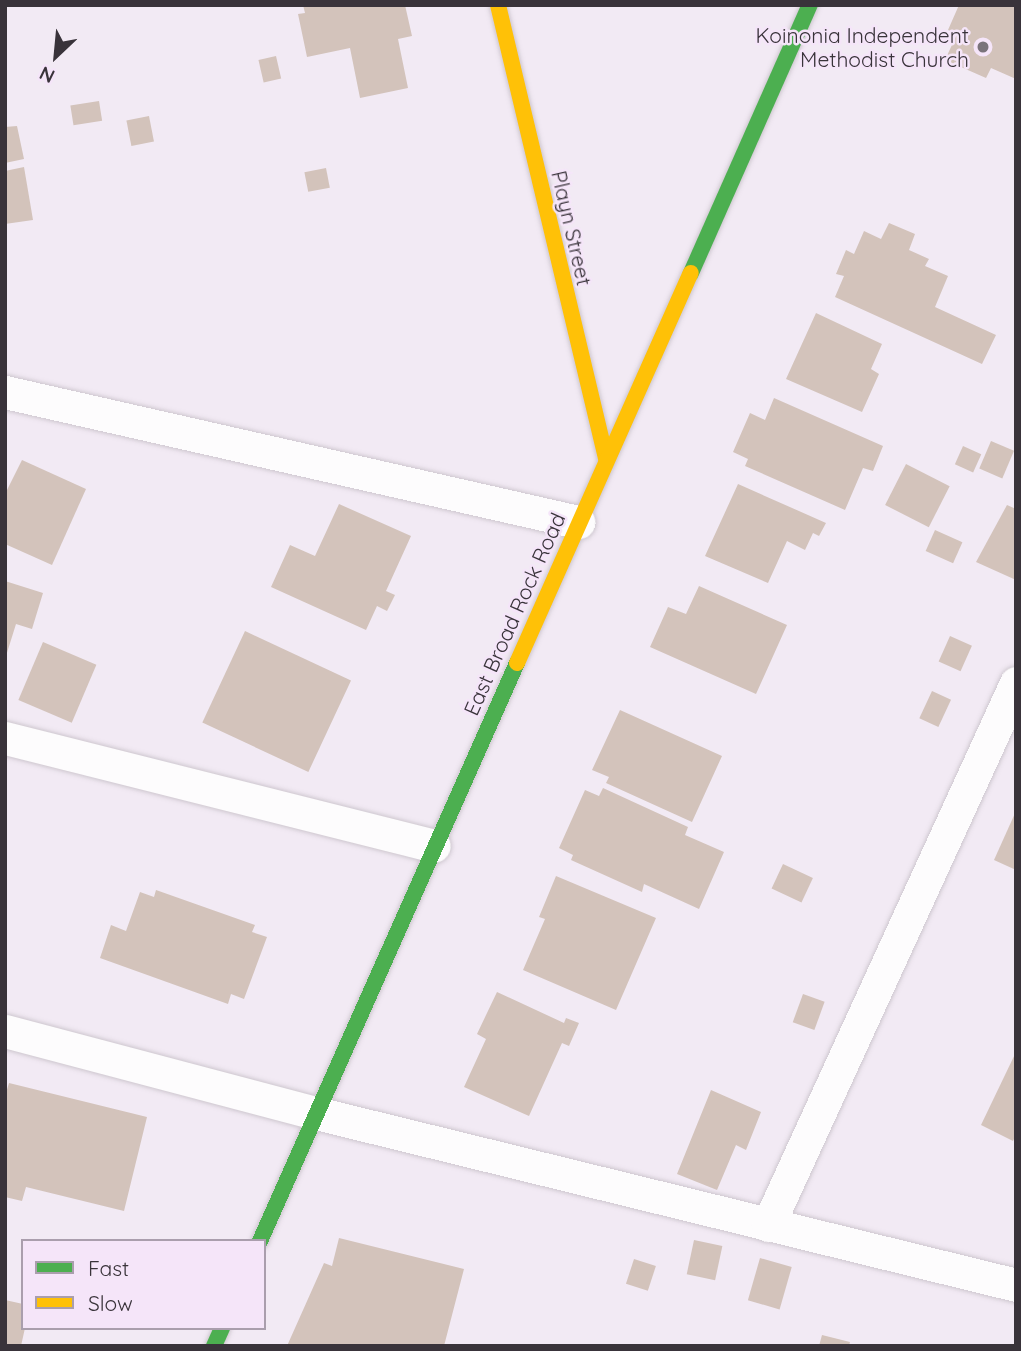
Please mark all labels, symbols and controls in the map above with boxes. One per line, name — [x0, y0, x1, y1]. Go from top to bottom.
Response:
north arrow — [21, 21, 91, 91]
place label: Koinonia Independent Methodist Church — [756, 22, 969, 72]
marker: Koinonia Independent Methodist Church — [975, 39, 991, 55]
text: N — [35, 61, 58, 89]
street label: Playn Street — [547, 168, 597, 288]
street label: East Broad Rock Road — [458, 509, 570, 719]
legend — [21, 1239, 266, 1330]
text: Fast — [88, 1255, 129, 1281]
text: Slow — [88, 1290, 133, 1316]

